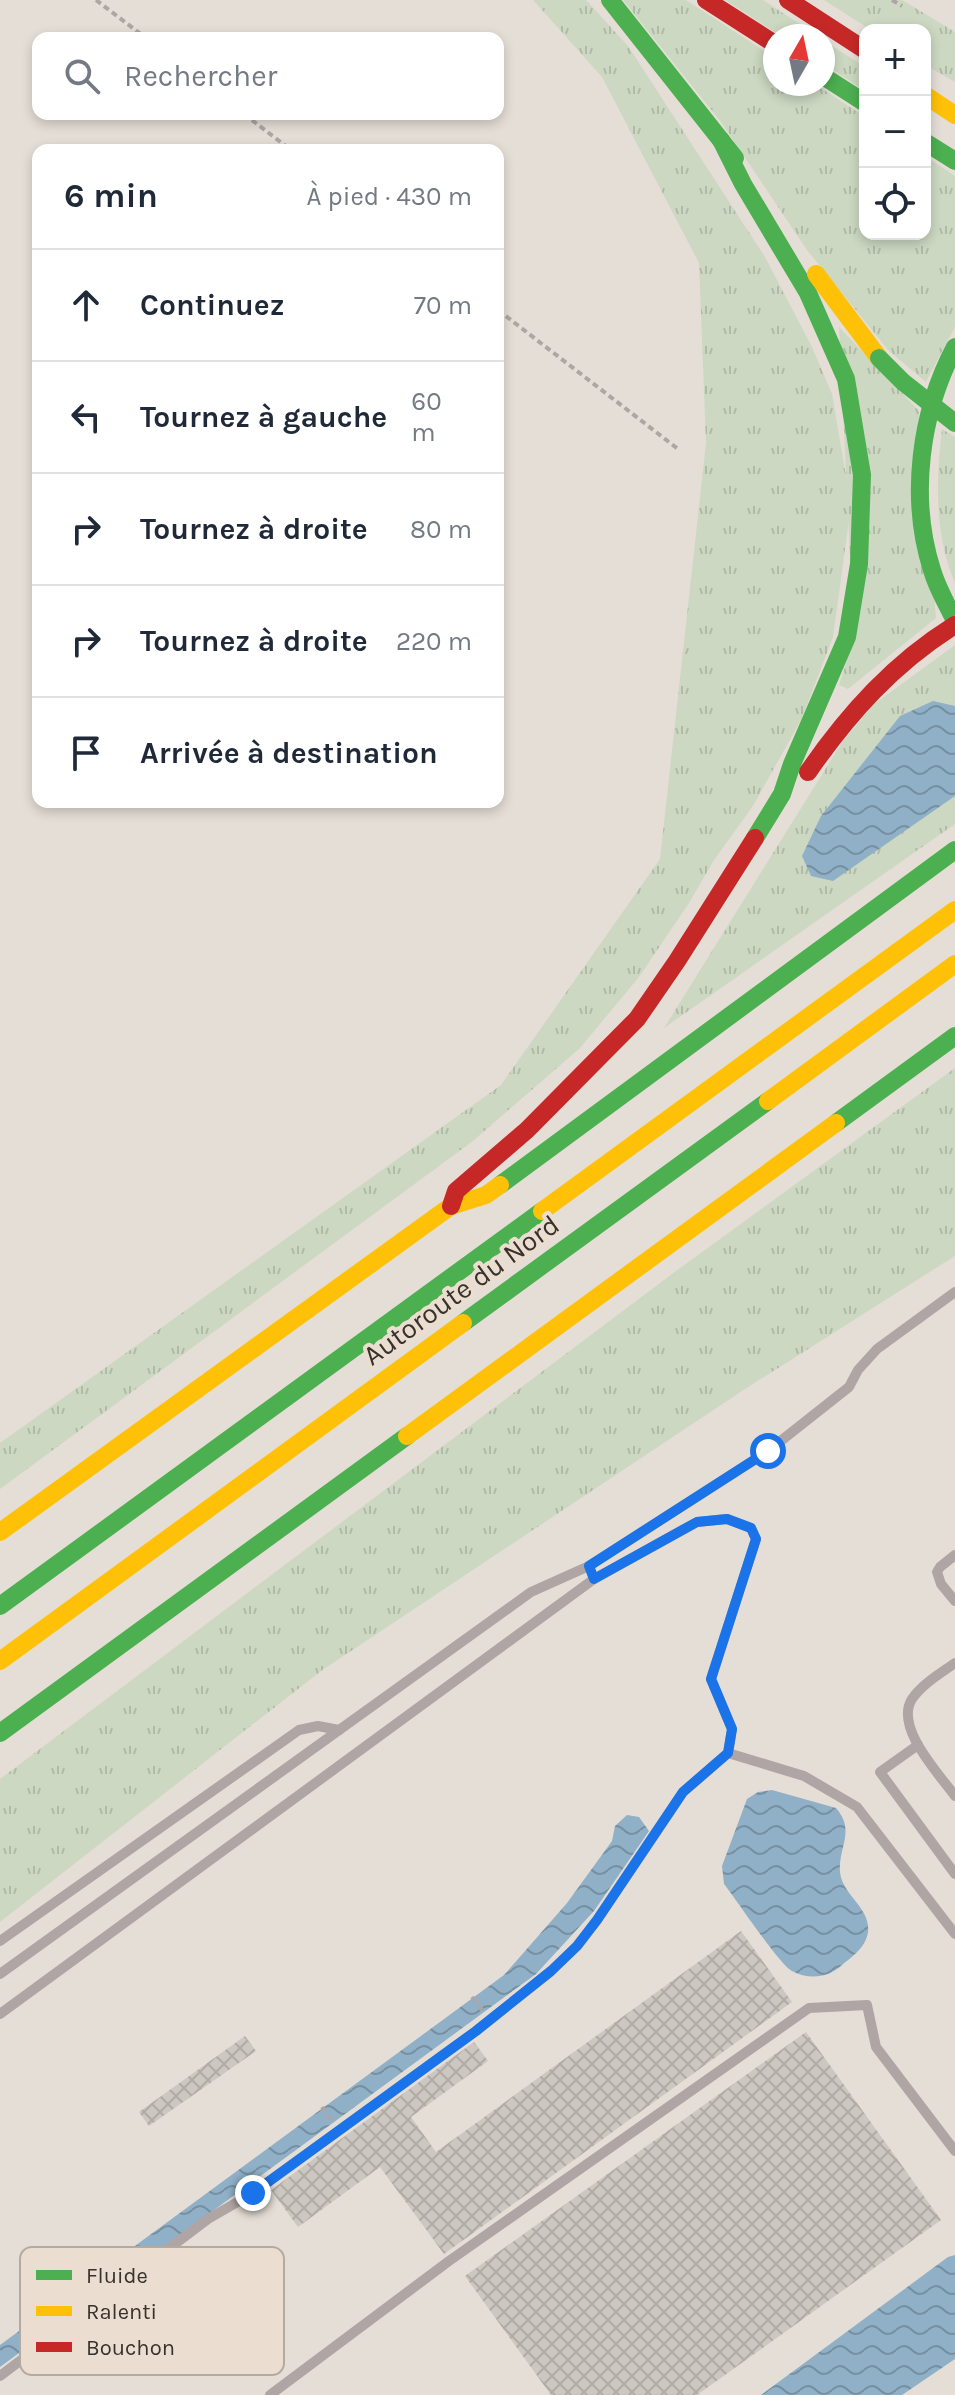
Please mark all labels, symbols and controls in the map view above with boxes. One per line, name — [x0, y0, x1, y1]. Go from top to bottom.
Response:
north arrow — [763, 24, 835, 96]
map controls — [859, 24, 931, 240]
button: + — [859, 24, 931, 96]
search box — [32, 32, 504, 120]
icon: search — [60, 54, 104, 98]
text: Rechercher — [124, 58, 277, 94]
button: − — [859, 96, 931, 168]
button: locate — [859, 168, 931, 240]
text: 6 min — [64, 176, 158, 216]
text: À pied · 430 m — [306, 181, 472, 212]
icon: ahead — [64, 283, 108, 327]
text: Continuez — [140, 287, 285, 323]
text: 70 m — [414, 290, 472, 321]
text: 60 m — [411, 386, 442, 448]
icon: left — [64, 395, 108, 439]
text: Tournez à gauche — [140, 399, 387, 435]
icon: right — [64, 507, 108, 551]
text: Tournez à droite — [140, 511, 368, 547]
text: 80 m — [410, 514, 472, 545]
icon: right — [64, 619, 108, 663]
text: Tournez à droite — [140, 623, 368, 659]
text: 220 m — [396, 626, 472, 657]
icon: arrive — [64, 731, 108, 775]
text: Arrivée à destination — [140, 735, 438, 771]
street label: Autoroute du Nord — [357, 1208, 565, 1372]
route start — [750, 1433, 786, 1469]
route end — [235, 2175, 271, 2211]
legend — [20, 2247, 284, 2375]
text: Fluide — [86, 2263, 148, 2289]
text: Ralenti — [86, 2299, 157, 2325]
text: Bouchon — [86, 2335, 175, 2361]

